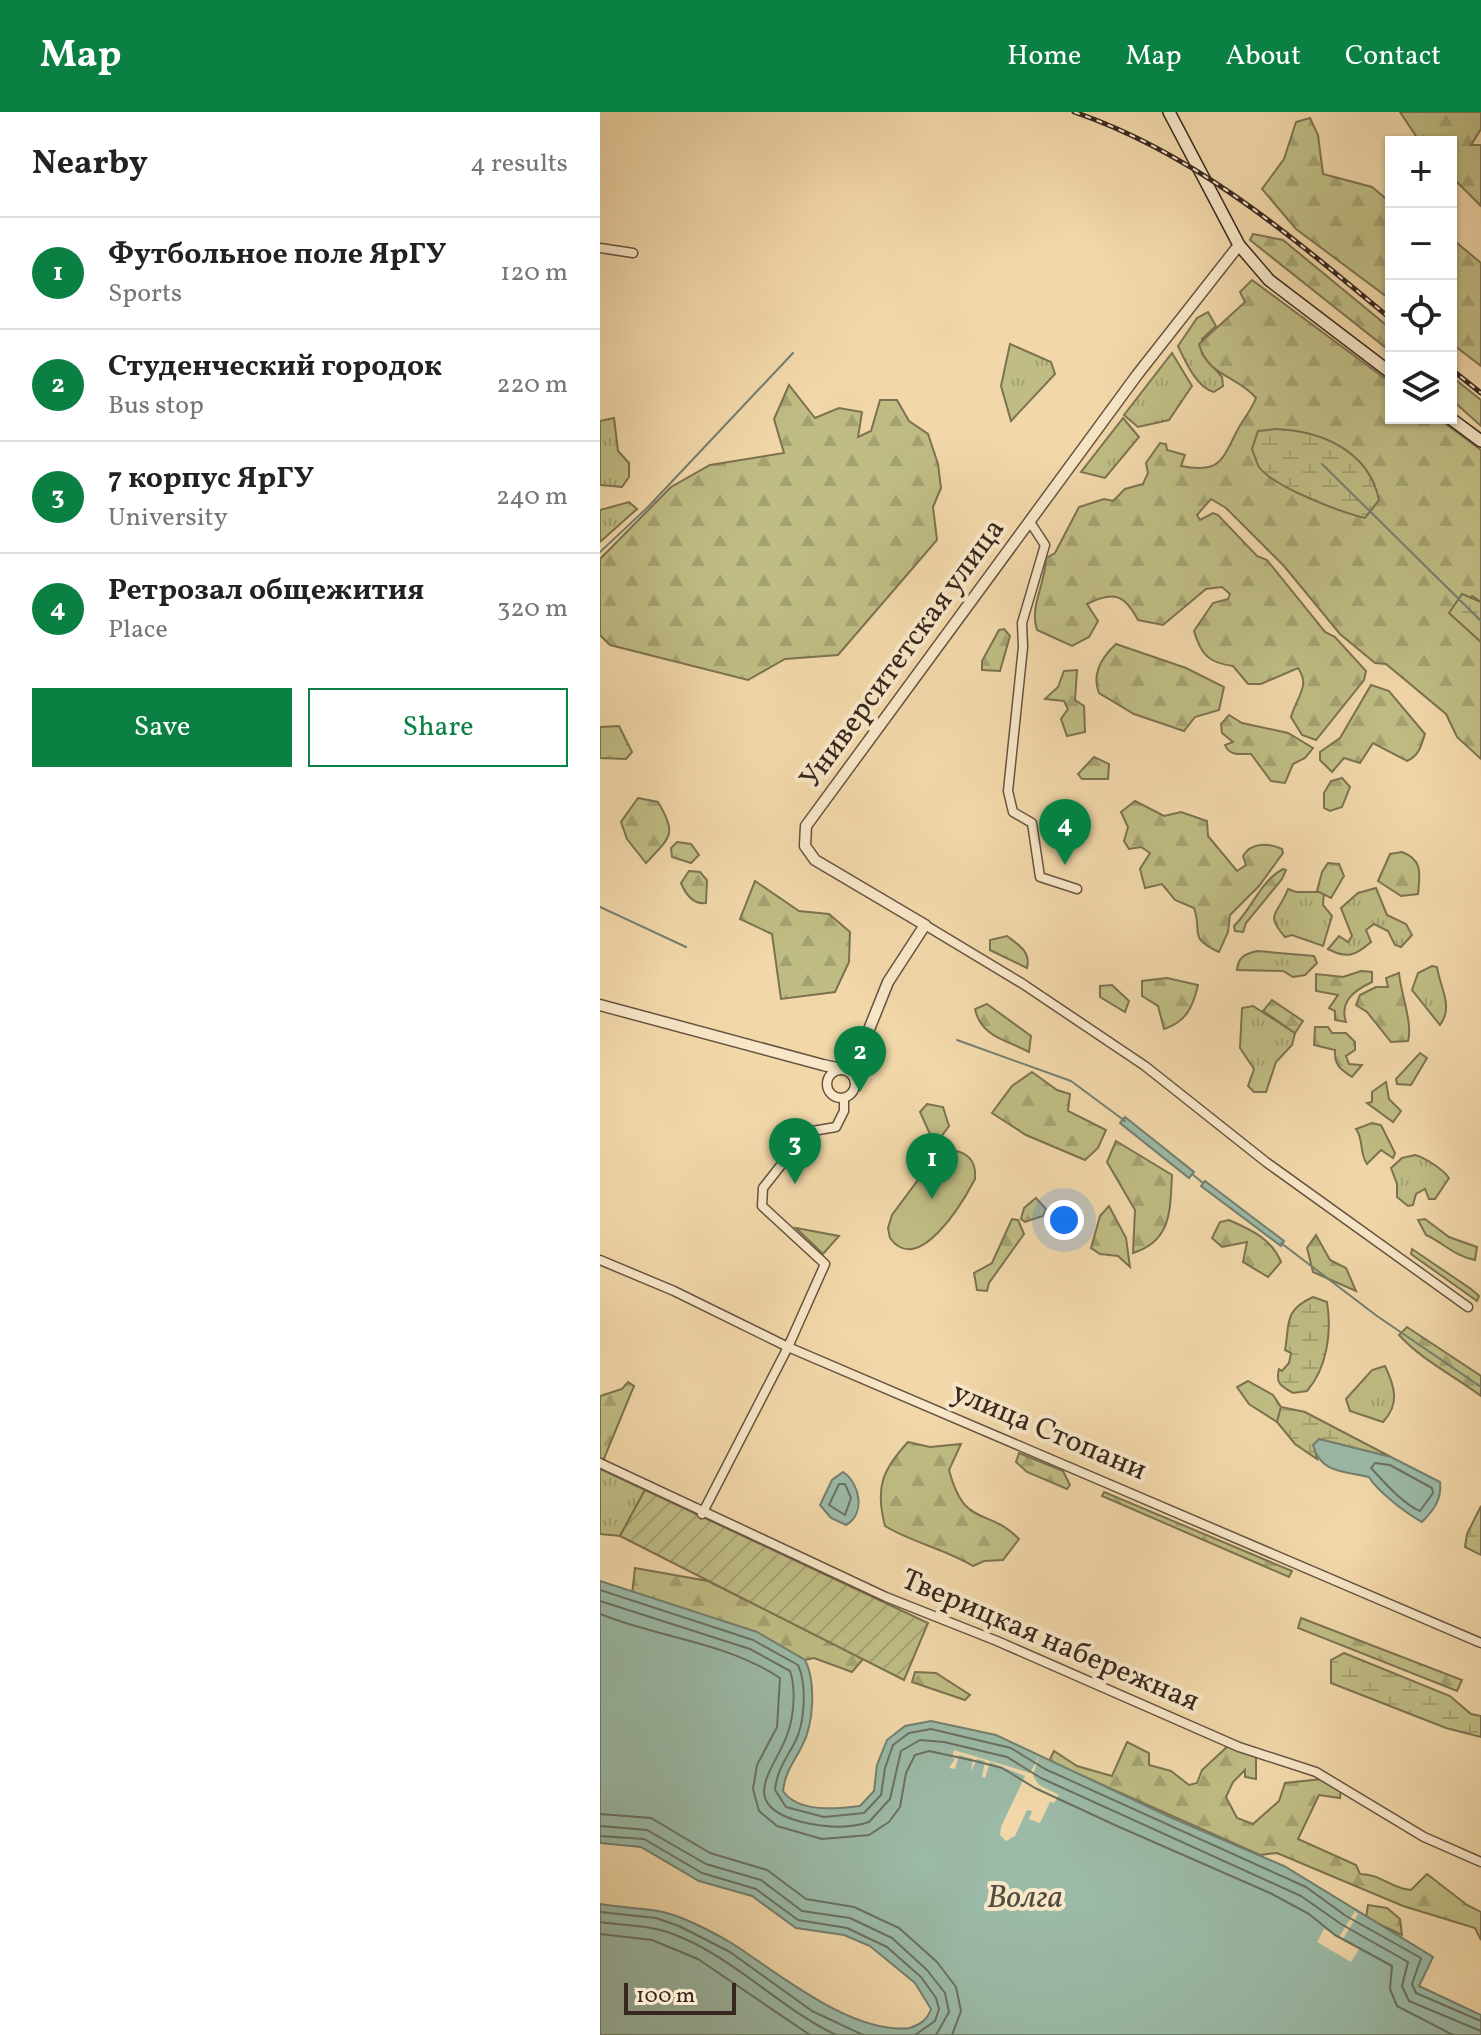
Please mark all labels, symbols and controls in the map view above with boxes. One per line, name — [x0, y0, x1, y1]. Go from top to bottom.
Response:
text: Map — [40, 30, 121, 83]
text: Home — [1007, 37, 1081, 76]
text: Map — [1125, 37, 1181, 76]
text: About — [1225, 37, 1301, 76]
text: Contact — [1345, 37, 1441, 76]
map controls — [1385, 136, 1457, 424]
button: + — [1385, 136, 1457, 208]
text: Nearby — [32, 141, 148, 188]
text: 4 results — [470, 146, 568, 182]
button: − — [1385, 208, 1457, 280]
text: Футбольное поле ЯрГУ — [108, 234, 446, 276]
text: 1 — [53, 255, 63, 291]
text: 120 m — [500, 255, 568, 291]
text: Sports — [108, 276, 182, 312]
button: locate — [1385, 280, 1457, 352]
text: Студенческий городок — [108, 346, 442, 388]
button: layers — [1385, 352, 1457, 424]
text: 2 — [51, 367, 65, 403]
text: 220 m — [496, 367, 568, 403]
text: Bus stop — [108, 388, 204, 424]
text: 7 корпус ЯрГУ — [108, 458, 314, 500]
text: 3 — [51, 479, 65, 515]
text: 240 m — [496, 479, 568, 515]
text: University — [108, 500, 228, 536]
street label: Университетская улица — [791, 510, 1015, 798]
text: Ретрозал общежития — [108, 570, 424, 612]
text: 4 — [50, 591, 66, 627]
text: 320 m — [497, 591, 568, 627]
text: Place — [108, 612, 168, 648]
button: Save — [32, 688, 292, 767]
button: Share — [308, 688, 568, 767]
pin: 4 — [1039, 799, 1091, 865]
pin: 2 — [834, 1026, 886, 1092]
pin: 3 — [769, 1118, 821, 1184]
pin: 1 — [906, 1133, 958, 1199]
your location — [1044, 1200, 1084, 1240]
street label: улица Стопани — [945, 1372, 1153, 1492]
street label: Тверицкая набережная — [895, 1559, 1205, 1723]
water label: Волга — [987, 1877, 1063, 1921]
scale bar — [624, 1979, 736, 2015]
text: 100 m — [636, 1981, 695, 2012]

